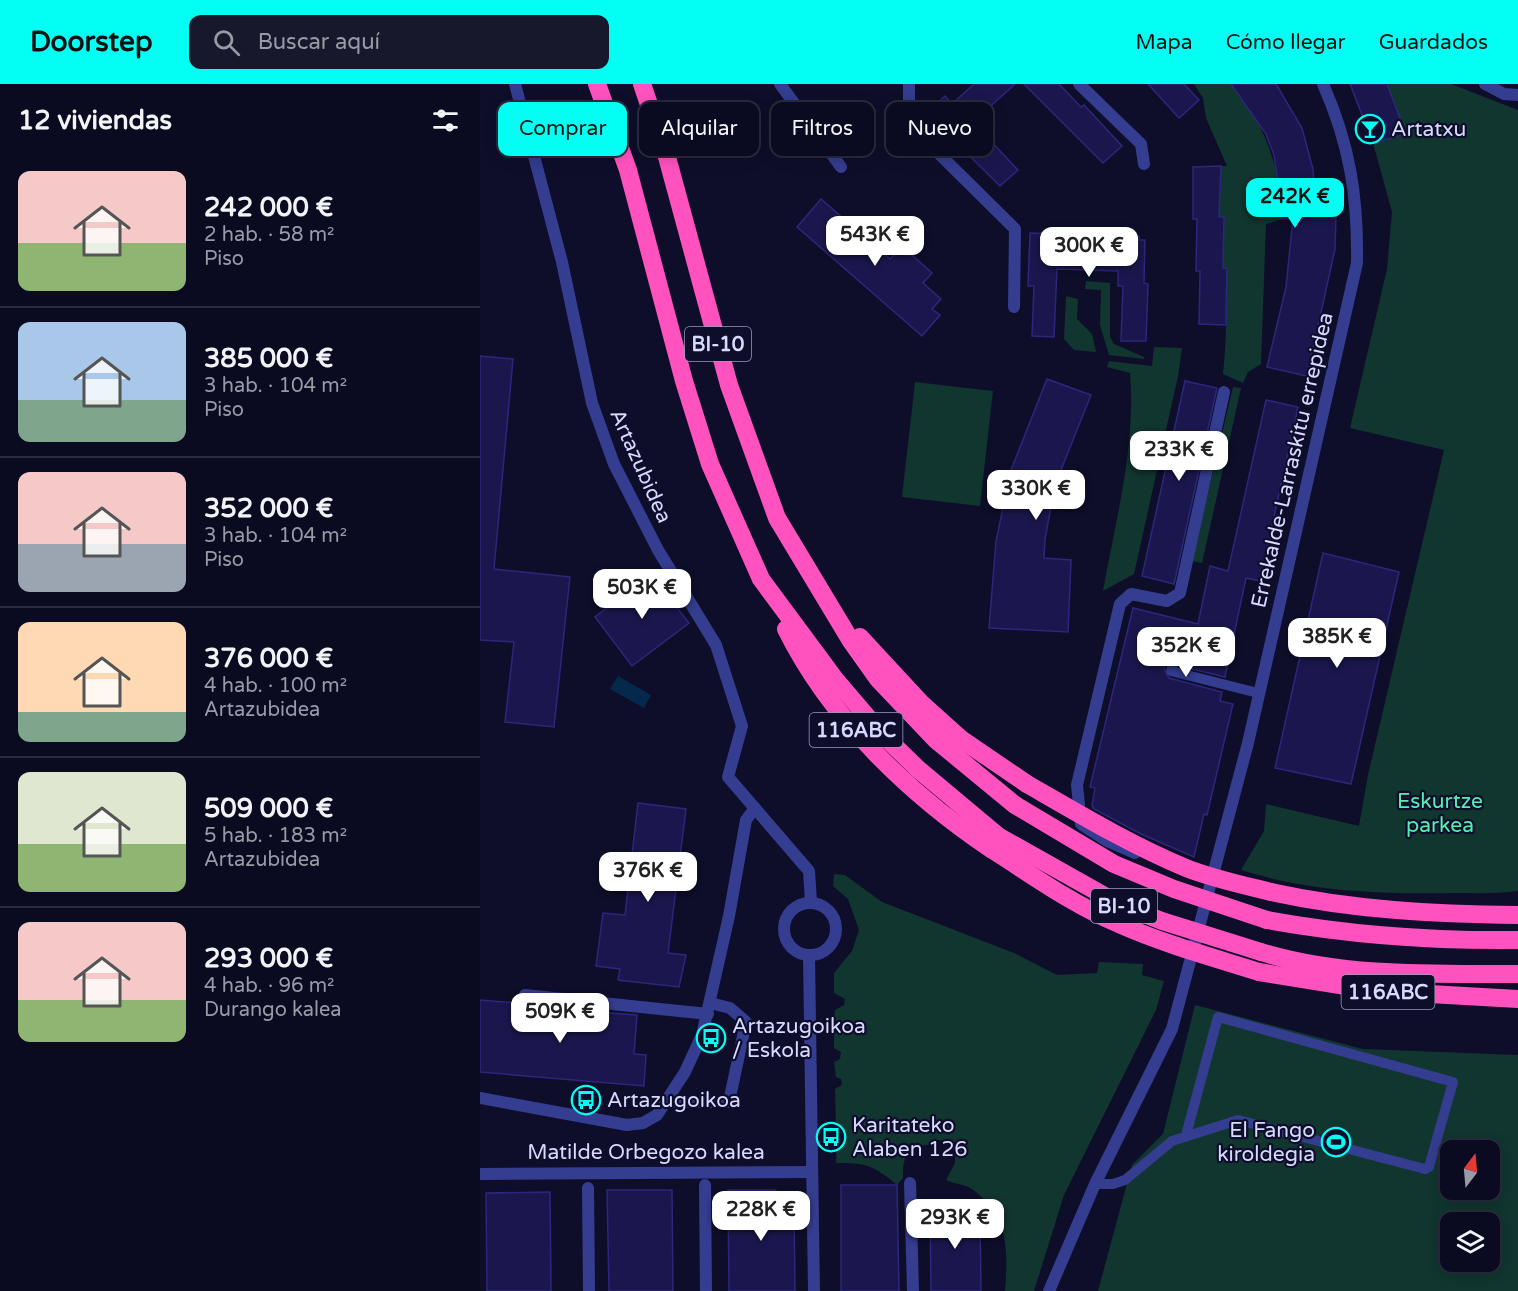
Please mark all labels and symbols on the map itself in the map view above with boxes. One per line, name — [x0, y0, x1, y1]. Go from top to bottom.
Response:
bar icon: Artatxu — [1354, 113, 1386, 145]
place label: Artatxu — [1391, 117, 1466, 142]
pin: 242K € — [1246, 178, 1344, 229]
pin: 543K € — [826, 216, 924, 267]
pin: 300K € — [1040, 227, 1138, 278]
street label: Errekalde-Larraskitu errepidea — [1246, 310, 1339, 610]
road number: BI-10 — [685, 327, 751, 361]
street label: Artazubidea — [604, 405, 677, 527]
pin: 233K € — [1130, 431, 1228, 482]
pin: 330K € — [987, 470, 1085, 521]
pin: 503K € — [593, 569, 691, 620]
pin: 385K € — [1288, 618, 1386, 669]
pin: 352K € — [1137, 627, 1235, 678]
road number: 116ABC — [810, 713, 902, 747]
park label: Eskurtze parkea — [1397, 789, 1483, 838]
pin: 376K € — [599, 852, 697, 903]
road number: BI-10 — [1091, 889, 1157, 923]
road number: 116ABC — [1342, 975, 1434, 1009]
pin: 509K € — [511, 993, 609, 1044]
place label: Artazugoikoa / Eskola — [732, 1014, 866, 1063]
bus stop icon: Artazugoikoa / Eskola — [695, 1022, 727, 1054]
bus stop icon: Artazugoikoa — [570, 1084, 602, 1116]
place label: Artazugoikoa — [607, 1088, 741, 1113]
place label: Karitateko Alaben 126 — [852, 1113, 968, 1162]
place label: El Fango kiroldegia — [1217, 1118, 1315, 1167]
bus stop icon: Karitateko Alaben 126 — [815, 1121, 847, 1153]
sports icon: El Fango kiroldegia — [1320, 1126, 1352, 1158]
street label: Matilde Orbegozo kalea — [527, 1140, 765, 1165]
north arrow — [1440, 1140, 1500, 1200]
pin: 228K € — [712, 1191, 810, 1242]
pin: 293K € — [906, 1199, 1004, 1250]

